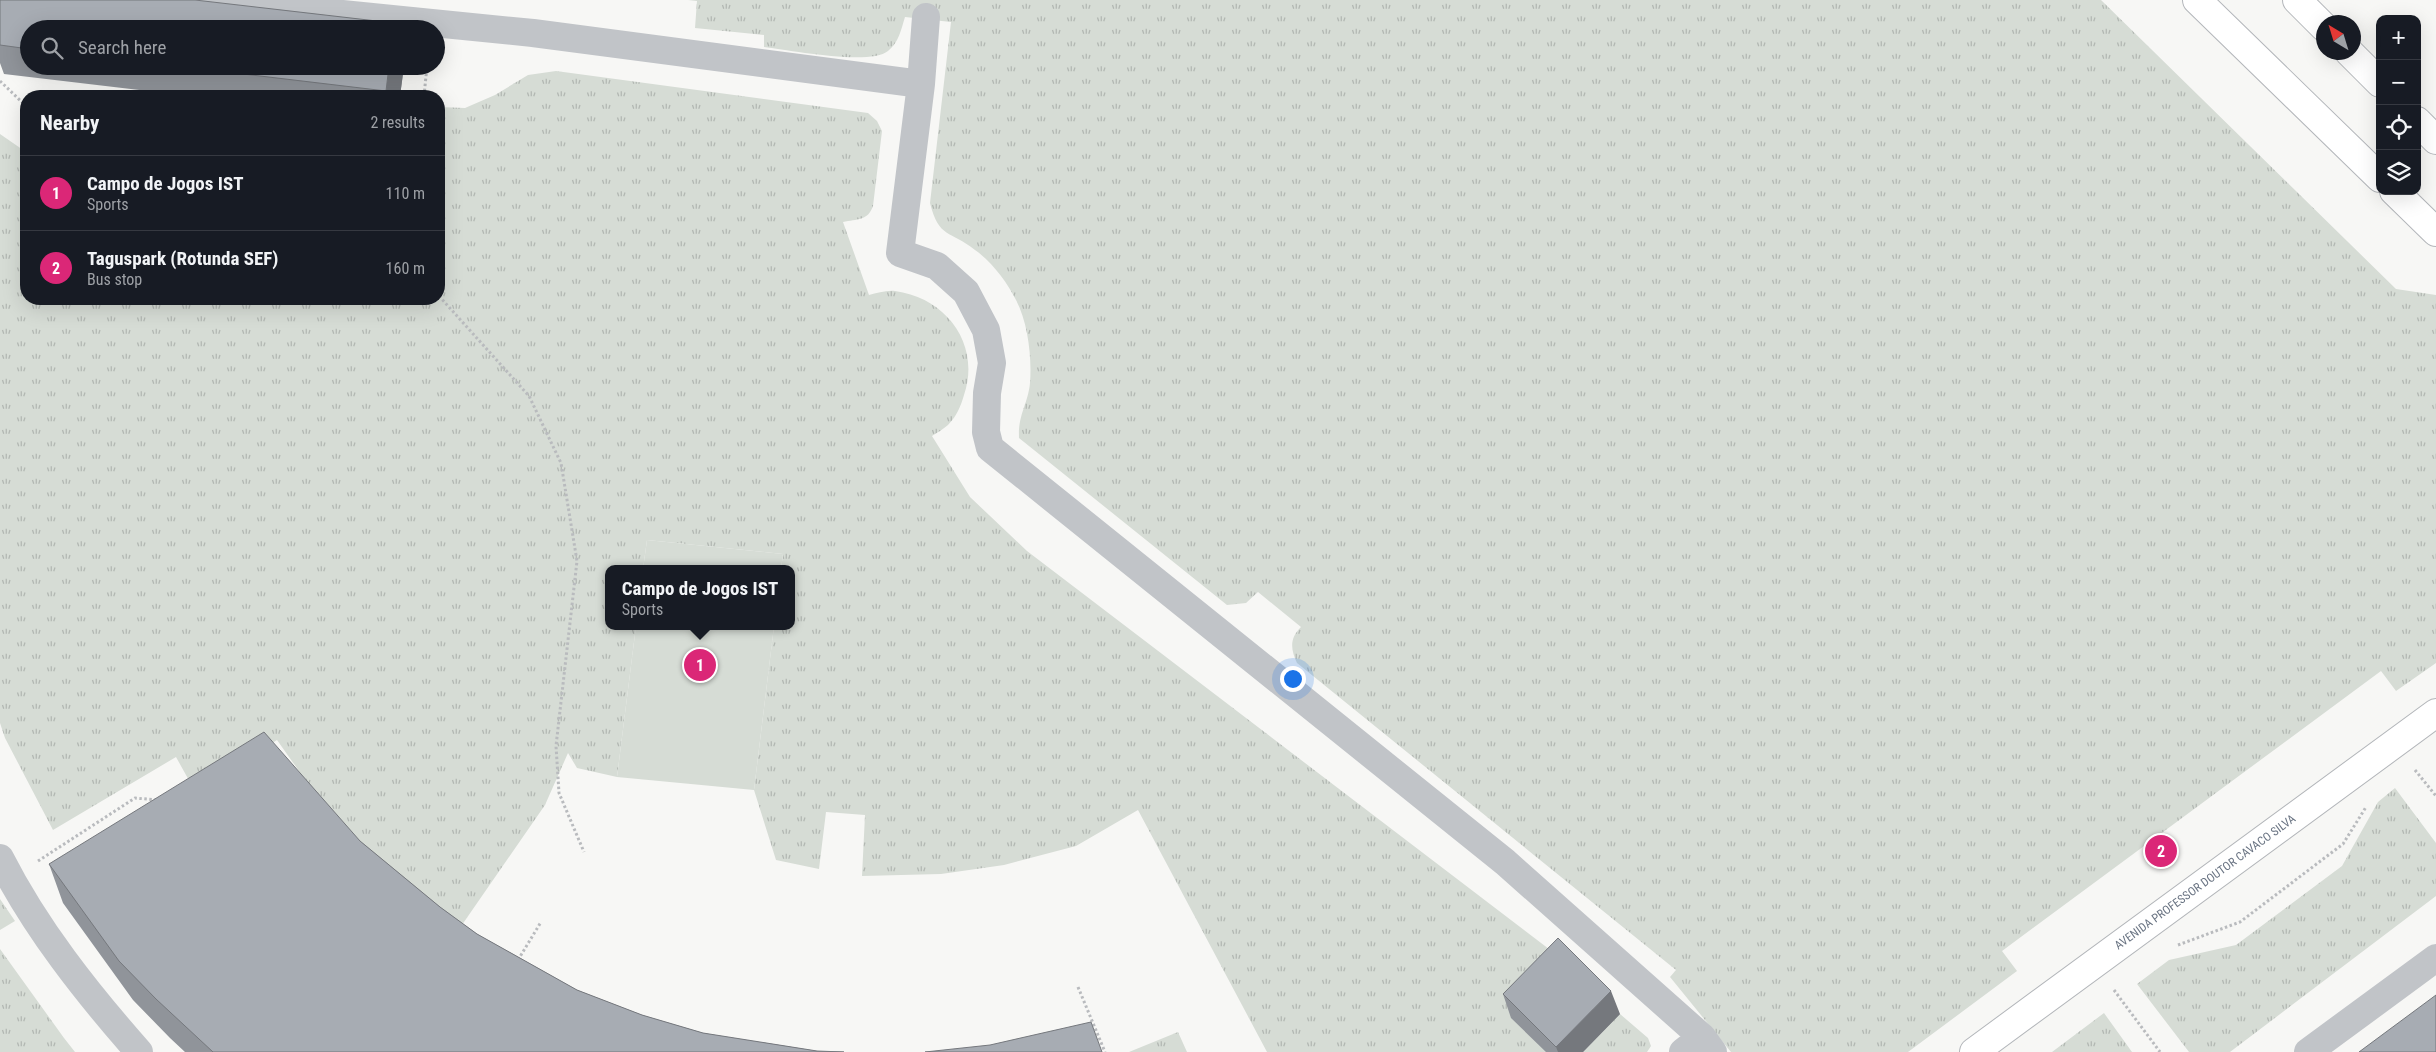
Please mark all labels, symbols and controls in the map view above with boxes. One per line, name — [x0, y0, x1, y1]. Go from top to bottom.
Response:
north arrow — [2316, 15, 2361, 60]
map controls — [2376, 15, 2421, 195]
button: + — [2376, 15, 2421, 60]
search box — [20, 20, 445, 75]
icon: search — [38, 34, 66, 62]
text: Search here — [78, 36, 166, 59]
button: − — [2376, 60, 2421, 105]
button: locate — [2376, 105, 2421, 150]
text: Nearby — [40, 111, 99, 135]
text: 2 results — [370, 113, 425, 132]
button: layers — [2376, 150, 2421, 195]
text: Campo de Jogos IST — [87, 172, 243, 195]
text: 1 — [52, 184, 60, 203]
text: 110 m — [386, 184, 425, 203]
text: Sports — [87, 195, 129, 214]
text: Taguspark (Rotunda SEF) — [87, 247, 279, 270]
text: 2 — [52, 259, 60, 278]
text: 160 m — [386, 259, 425, 278]
text: Bus stop — [87, 270, 142, 289]
popup — [605, 565, 795, 630]
text: Campo de Jogos IST — [622, 577, 778, 600]
text: Sports — [622, 600, 663, 619]
pin: 1 — [684, 646, 716, 684]
your location — [1280, 666, 1306, 692]
street label: AVENIDA PROFESSOR DOUTOR CAVACO SILVA — [2112, 812, 2298, 952]
pin: 2 — [2145, 832, 2177, 870]

